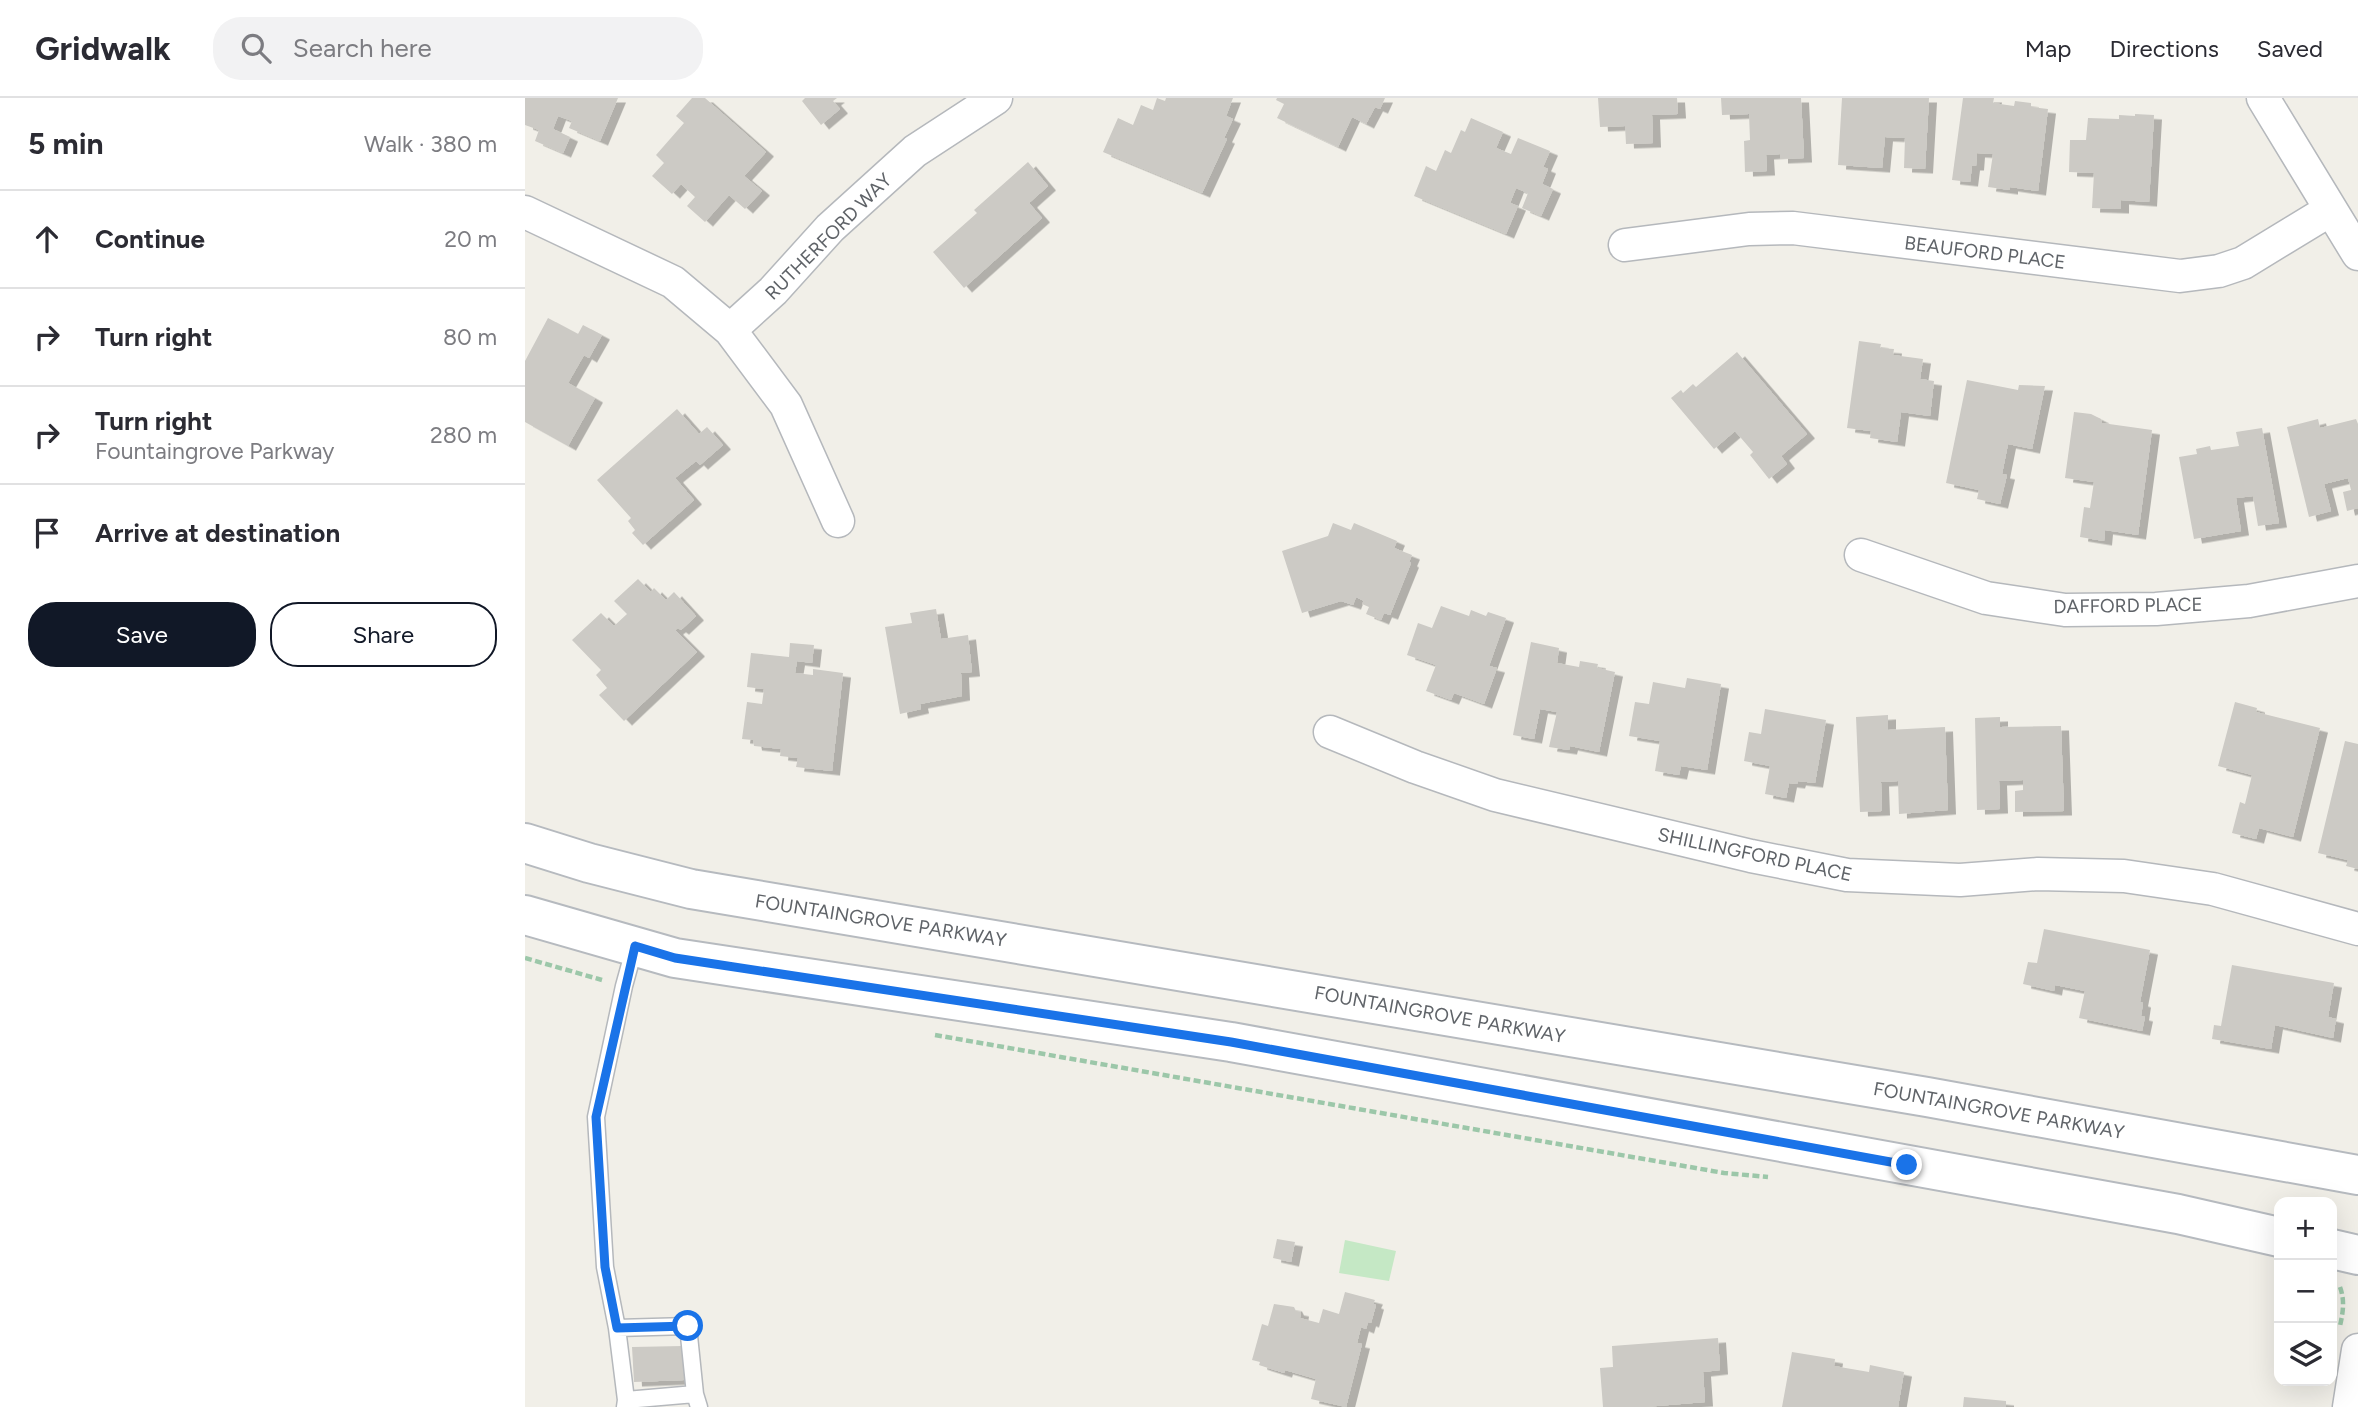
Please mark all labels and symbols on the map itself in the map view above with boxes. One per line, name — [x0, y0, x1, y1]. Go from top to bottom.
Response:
street label: RUTHERFORD WAY — [760, 168, 897, 304]
street label: BEAUFORD PLACE — [1903, 231, 2067, 274]
street label: DAFFORD PLACE — [2053, 593, 2203, 618]
street label: SHILLINGFORD PLACE — [1656, 823, 1854, 886]
street label: FOUNTAINGROVE PARKWAY — [754, 889, 1009, 952]
street label: FOUNTAINGROVE PARKWAY — [1313, 981, 1568, 1048]
street label: FOUNTAINGROVE PARKWAY — [1872, 1077, 2127, 1144]
route end — [1891, 1149, 1922, 1180]
route start — [672, 1310, 703, 1341]

